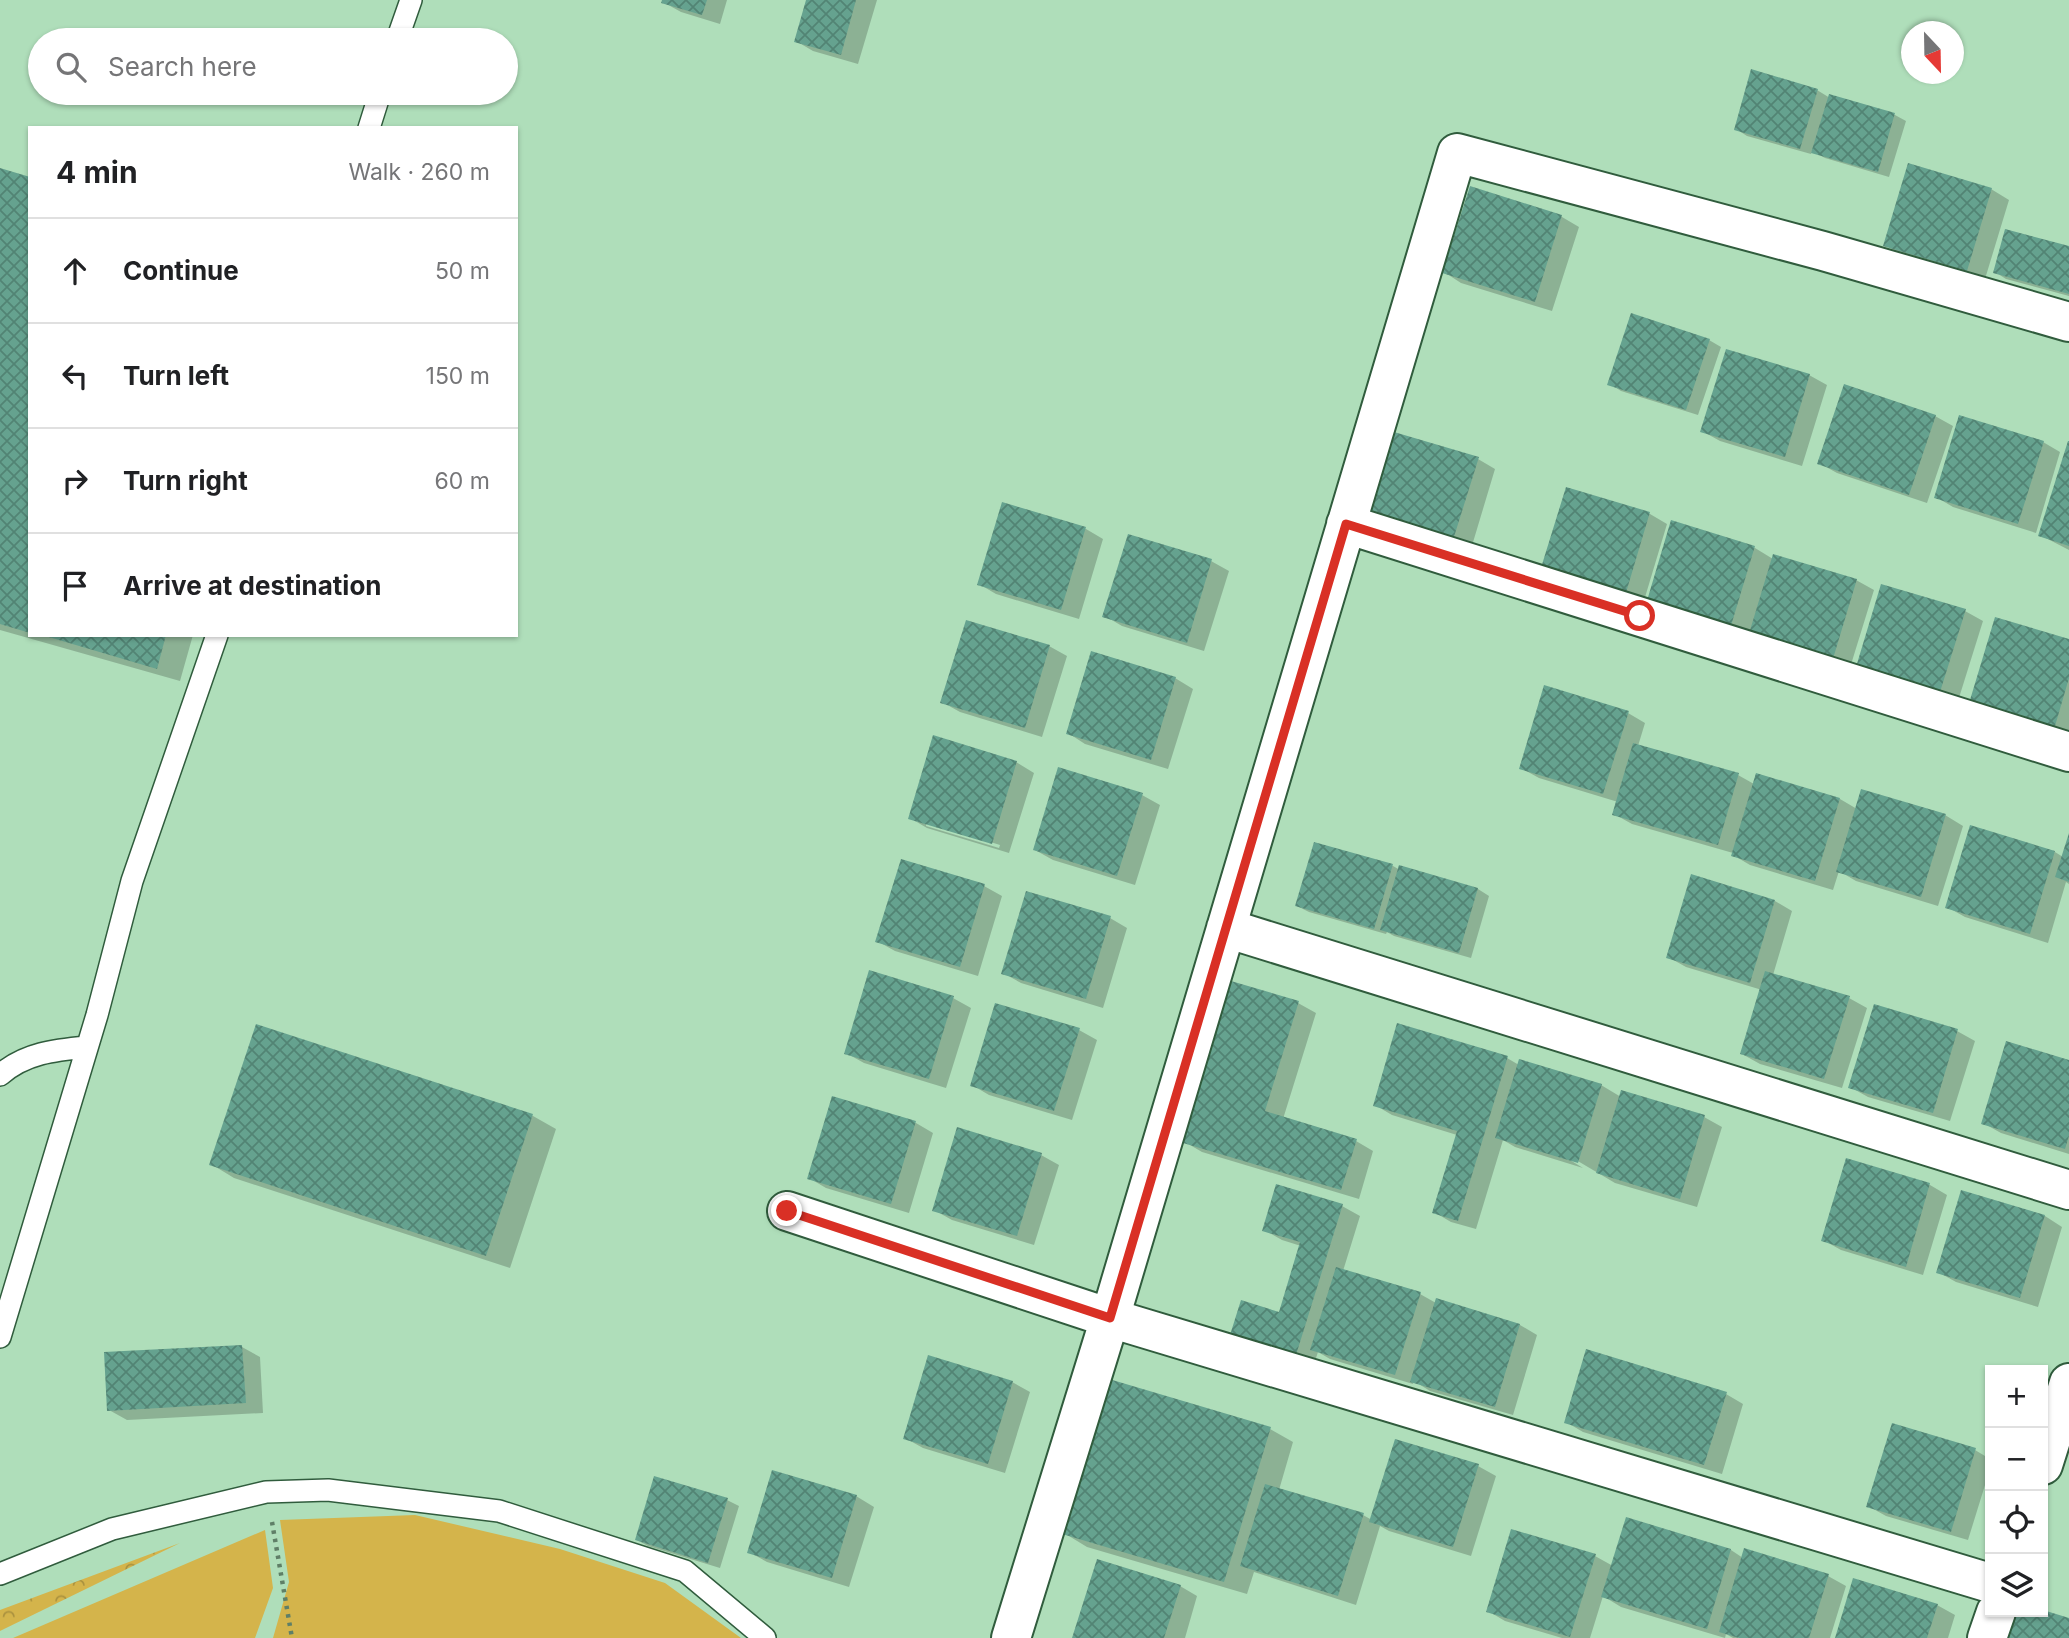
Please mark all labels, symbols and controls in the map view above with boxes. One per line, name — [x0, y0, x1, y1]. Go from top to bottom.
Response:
north arrow — [1901, 21, 1964, 84]
search box — [28, 28, 518, 105]
icon: search — [52, 48, 90, 86]
text: Search here — [108, 51, 257, 82]
text: 4 min — [56, 154, 138, 190]
text: Walk · 260 m — [348, 158, 490, 186]
icon: ahead — [56, 252, 94, 290]
text: Continue — [123, 255, 239, 286]
text: 50 m — [435, 257, 490, 285]
icon: left — [56, 357, 94, 395]
text: Turn left — [123, 360, 229, 391]
text: 150 m — [426, 362, 490, 390]
icon: right — [56, 462, 94, 500]
text: Turn right — [123, 465, 248, 496]
text: 60 m — [435, 467, 490, 495]
icon: arrive — [56, 567, 94, 605]
text: Arrive at destination — [123, 570, 382, 601]
route start — [1624, 600, 1655, 631]
route end — [771, 1195, 802, 1226]
map controls — [1985, 1365, 2048, 1617]
button: + — [1985, 1365, 2048, 1428]
button: − — [1985, 1428, 2048, 1491]
button: locate — [1985, 1491, 2048, 1554]
button: layers — [1985, 1554, 2048, 1617]

